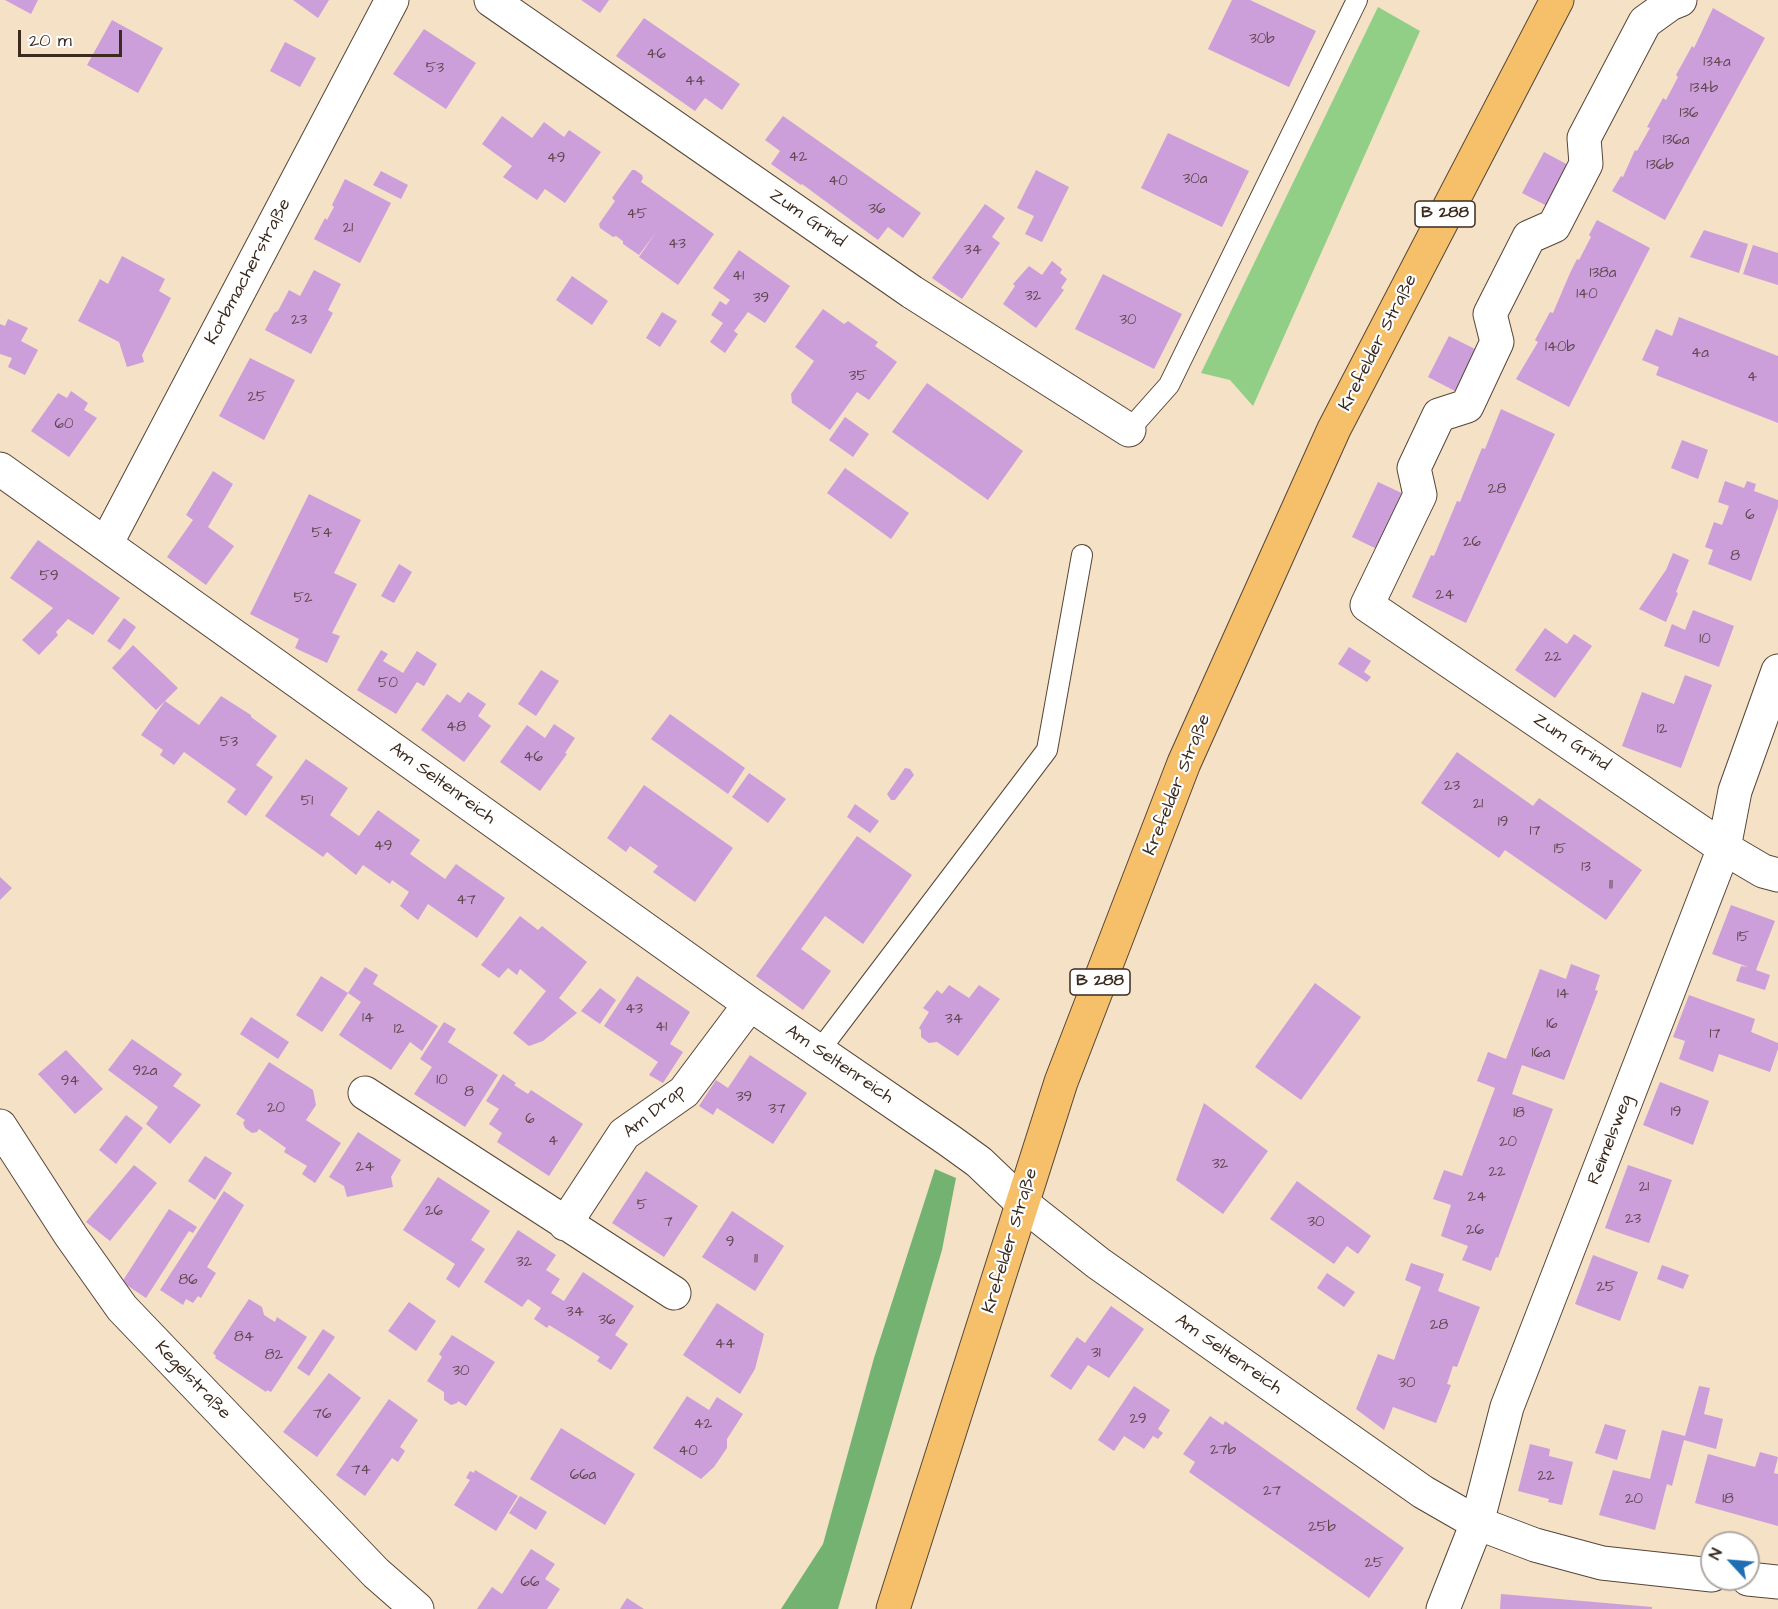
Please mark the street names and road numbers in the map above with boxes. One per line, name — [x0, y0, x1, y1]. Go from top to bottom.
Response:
street label: Zum Grind — [765, 185, 849, 253]
street label: Korbmacherstraße — [201, 195, 297, 349]
road number: B 288 — [1415, 201, 1475, 227]
street label: Krefelder Straße — [1335, 271, 1423, 415]
street label: Zum Grind — [1529, 709, 1613, 777]
street label: Krefelder Straße — [1140, 711, 1216, 859]
street label: Am Seltenreich — [385, 738, 499, 830]
road number: B 288 — [1070, 969, 1130, 995]
street label: Am Seltenreich — [781, 1021, 897, 1109]
street label: Am Drap — [620, 1080, 690, 1144]
street label: Reimelsweg — [1584, 1092, 1638, 1188]
street label: Krefelder Straße — [979, 1166, 1043, 1316]
street label: Am Seltenreich — [1170, 1310, 1286, 1400]
street label: Kegelstraße — [149, 1337, 235, 1425]

